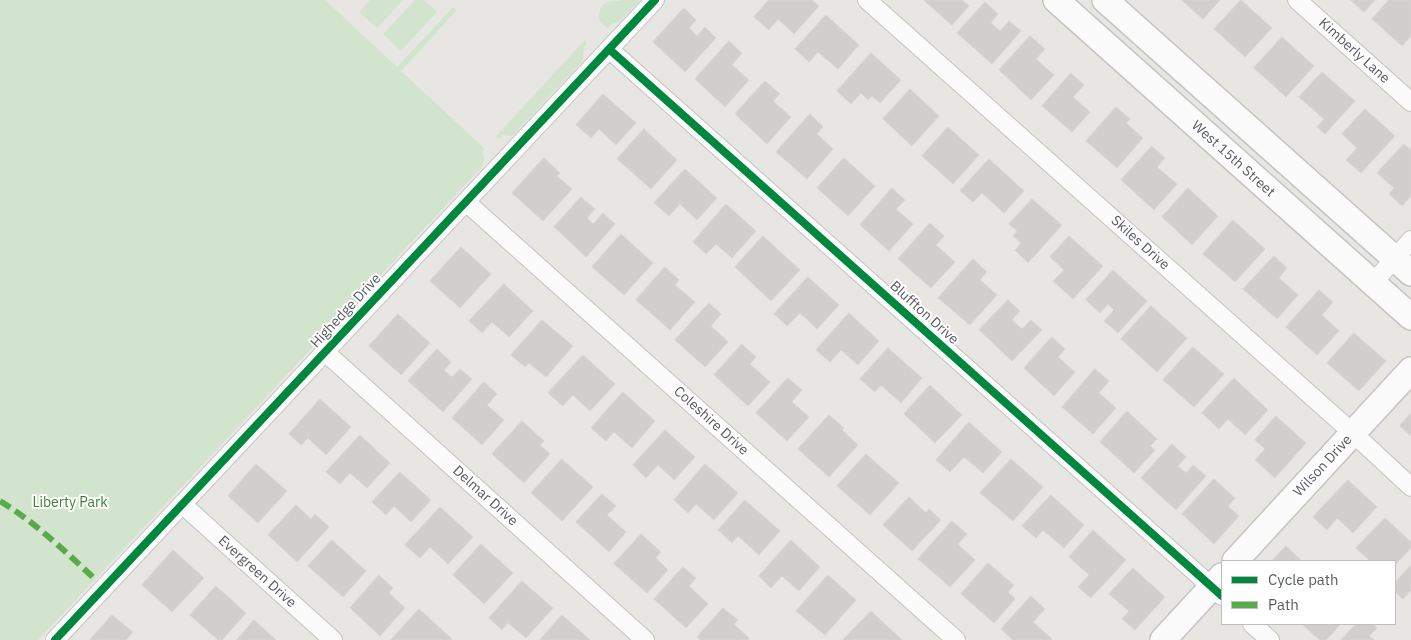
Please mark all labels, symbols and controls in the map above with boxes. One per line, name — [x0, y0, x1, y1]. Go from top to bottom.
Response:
street label: Kimberly Lane — [1315, 15, 1393, 87]
street label: West 15th Street — [1188, 117, 1278, 201]
street label: Skiles Drive — [1107, 212, 1173, 274]
street label: Highedge Drive — [307, 270, 385, 352]
street label: Bluffton Drive — [886, 278, 962, 348]
street label: Coleshire Drive — [670, 383, 752, 459]
street label: Wilson Drive — [1290, 432, 1356, 500]
street label: Delmar Drive — [449, 462, 521, 530]
park label: Liberty Park — [32, 495, 108, 511]
street label: Evergreen Drive — [215, 533, 299, 611]
legend — [1221, 560, 1396, 625]
text: Cycle path — [1268, 570, 1339, 589]
text: Path — [1268, 595, 1299, 614]

